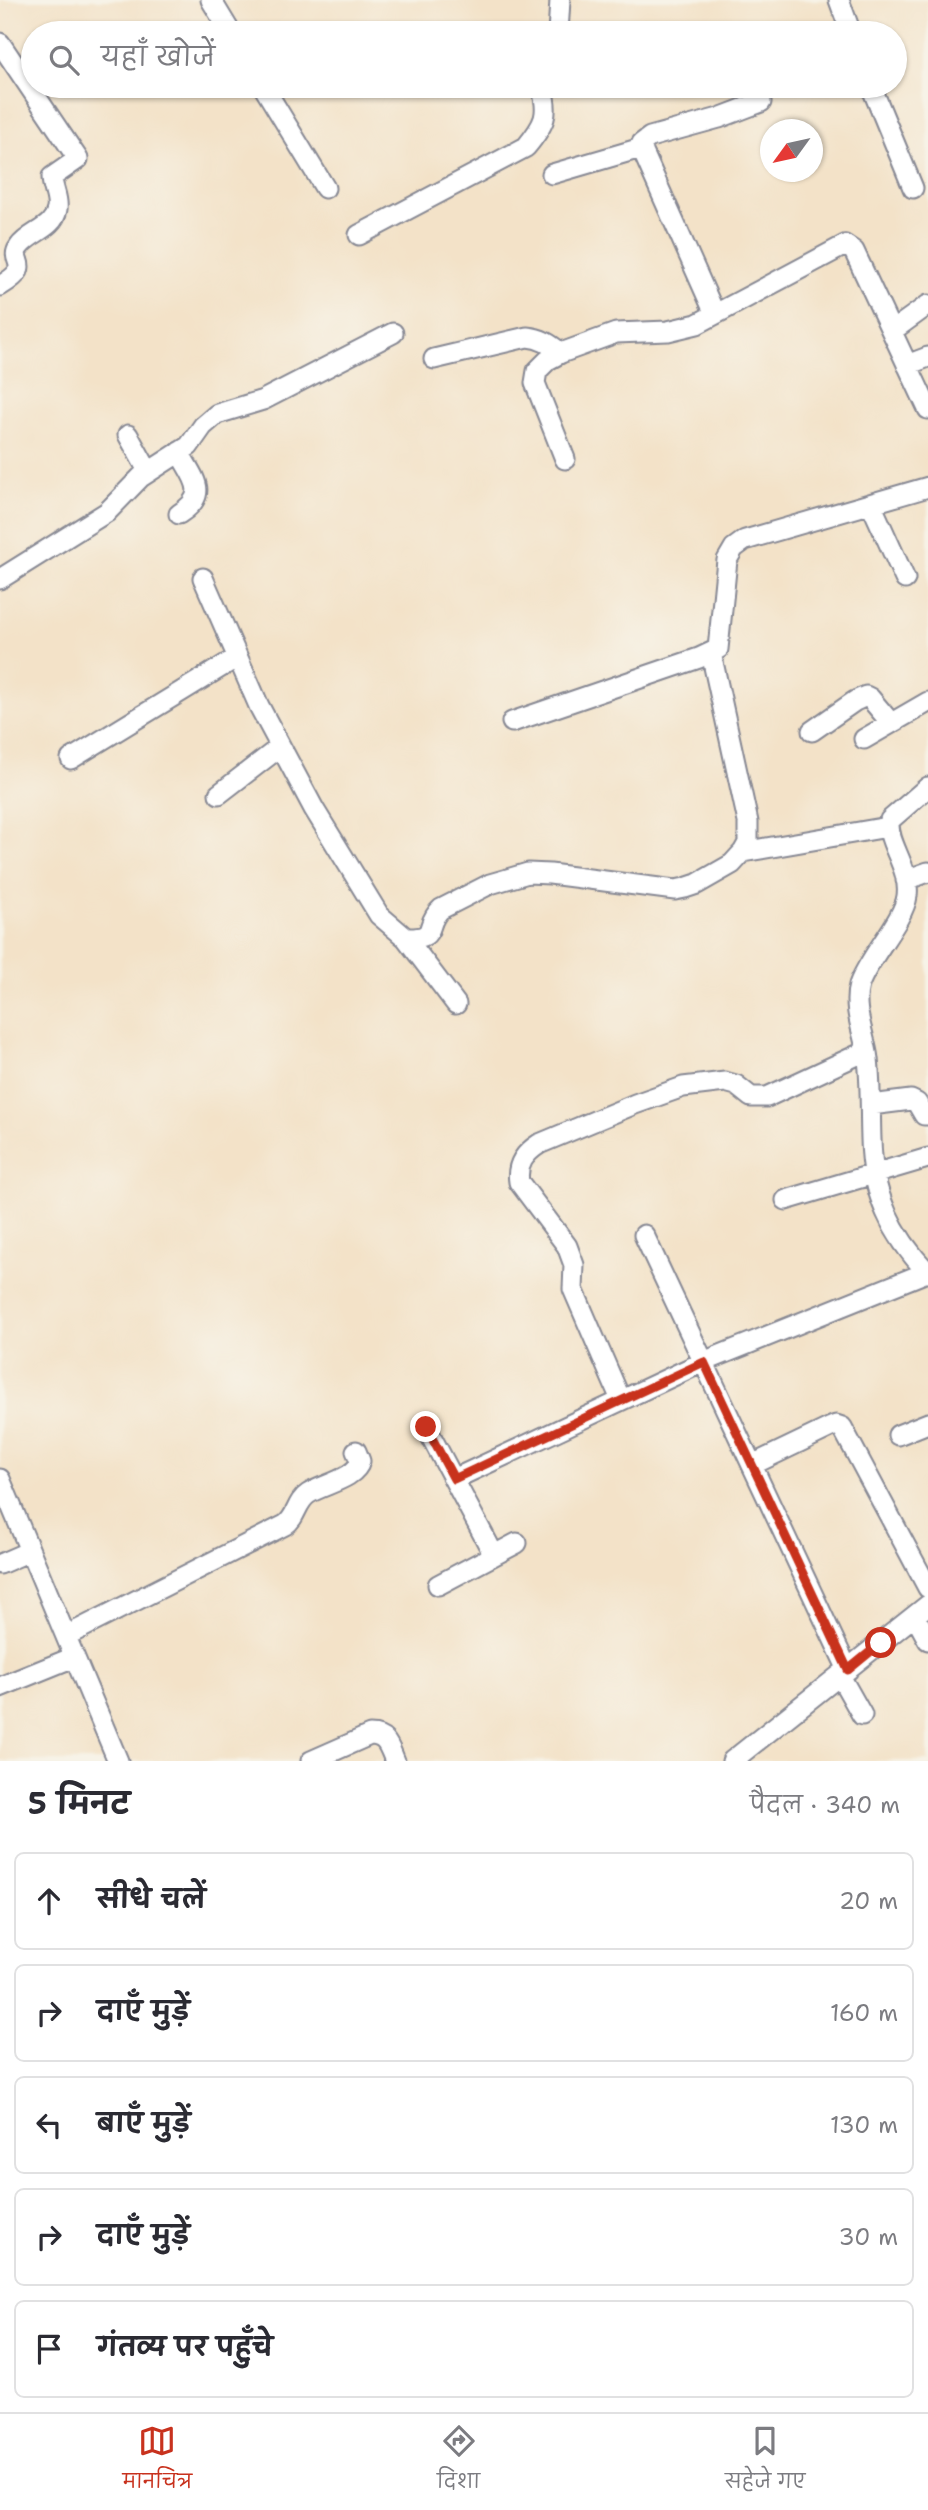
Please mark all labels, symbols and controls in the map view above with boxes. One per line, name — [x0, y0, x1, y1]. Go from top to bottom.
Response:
search box — [21, 21, 907, 98]
text: यहाँ खोजें — [101, 39, 215, 74]
icon: search — [45, 41, 83, 79]
north arrow — [760, 119, 823, 182]
route end — [410, 1411, 441, 1442]
route start — [865, 1627, 896, 1658]
text: 5 मिनट — [28, 1783, 130, 1824]
text: पैदल · 340 m — [750, 1790, 900, 1820]
text: सीधे चलें — [97, 1881, 206, 1916]
icon: ahead — [30, 1882, 68, 1920]
text: 20 m — [839, 1886, 898, 1916]
text: दाएँ मुड़ें — [97, 1993, 190, 2028]
icon: right — [30, 1994, 68, 2032]
text: 160 m — [830, 1998, 898, 2028]
text: बाएँ मुड़ें — [97, 2105, 191, 2140]
icon: left — [30, 2106, 68, 2144]
text: 130 m — [830, 2110, 898, 2140]
text: दाएँ मुड़ें — [97, 2217, 190, 2252]
icon: right — [30, 2218, 68, 2256]
text: 30 m — [839, 2222, 898, 2252]
text: गंतव्य पर पहुँचे — [97, 2329, 273, 2364]
icon: arrive — [30, 2330, 68, 2368]
tab: मानचित्र — [122, 2422, 192, 2502]
tab: दिशा — [437, 2422, 480, 2502]
tab: सहेजे गए — [725, 2422, 806, 2502]

